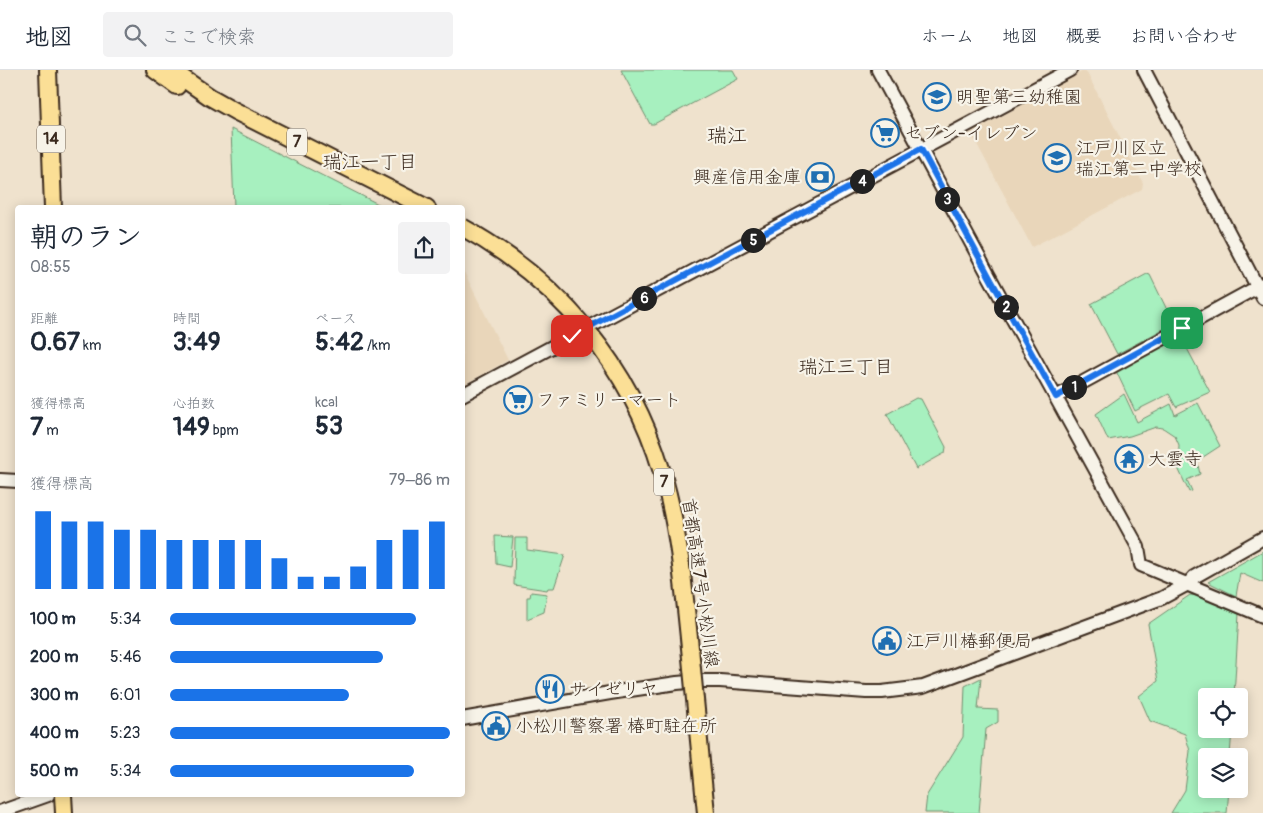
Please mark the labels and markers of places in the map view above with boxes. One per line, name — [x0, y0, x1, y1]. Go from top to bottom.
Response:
school or university icon: 明聖第三幼稚園 — [922, 82, 952, 112]
place label: 明聖第三幼稚園 — [956, 86, 1082, 109]
supermarket icon: セブン-イレブン — [870, 118, 900, 148]
place label: セブン-イレブン — [904, 122, 1038, 145]
place label: 江戸川区立 瑞江第二中学校 — [1076, 137, 1202, 181]
school or university icon: 江戸川区立 瑞江第二中学校 — [1042, 143, 1072, 173]
bank icon: 興産信用金庫 — [805, 162, 835, 192]
place label: 興産信用金庫 — [693, 166, 801, 189]
pin: 4 — [850, 168, 874, 194]
pin: 3 — [934, 186, 960, 212]
pin: 5 — [740, 228, 766, 252]
pin: 6 — [632, 286, 656, 310]
pin: 2 — [994, 294, 1018, 320]
pin — [1161, 307, 1203, 349]
pin — [551, 315, 593, 357]
pin: 1 — [1062, 374, 1086, 400]
supermarket icon: ファミリーマート — [503, 385, 533, 415]
place label: ファミリーマート — [537, 389, 681, 412]
temple icon: 大雲寺 — [1114, 444, 1144, 474]
place label: 大雲寺 — [1148, 448, 1202, 471]
public building icon: 江戸川椿郵便局 — [872, 626, 902, 656]
place label: 江戸川椿郵便局 — [906, 630, 1032, 653]
restaurant icon: サイゼリヤ — [535, 674, 565, 704]
place label: サイゼリヤ — [569, 678, 658, 701]
public building icon: 小松川警察署 椿町駐在所 — [481, 711, 511, 741]
place label: 小松川警察署 椿町駐在所 — [515, 715, 717, 738]

